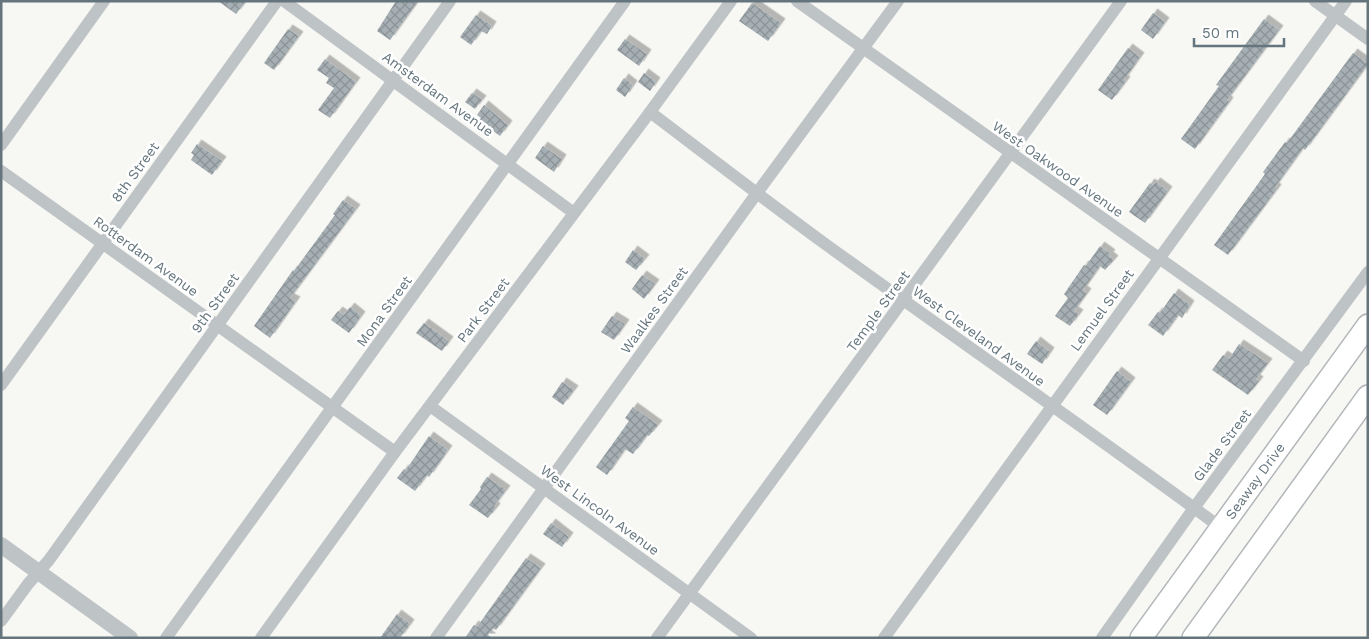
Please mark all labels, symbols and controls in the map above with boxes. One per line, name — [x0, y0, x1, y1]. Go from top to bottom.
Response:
scale bar — [1194, 15, 1284, 47]
text: 50 m — [1202, 24, 1239, 42]
street label: Amsterdam Avenue — [379, 48, 497, 140]
street label: West Oakwood Avenue — [989, 118, 1127, 220]
street label: 8th Street — [108, 139, 162, 205]
street label: Rotterdam Avenue — [91, 213, 201, 299]
street label: Waalkes Street — [617, 263, 691, 356]
street label: Lemuel Street — [1067, 266, 1137, 354]
street label: Temple Street — [843, 267, 913, 355]
street label: 9th Street — [188, 270, 242, 336]
street label: Mona Street — [353, 272, 415, 349]
street label: Park Street — [454, 274, 513, 345]
street label: West Cleveland Avenue — [910, 283, 1048, 389]
street label: Glade Street — [1190, 406, 1254, 484]
street label: Seaway Drive — [1222, 440, 1288, 522]
street label: West Lincoln Avenue — [538, 462, 662, 558]

